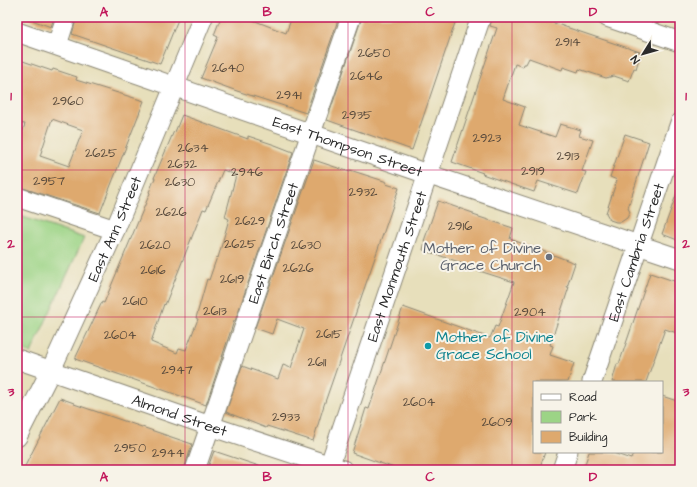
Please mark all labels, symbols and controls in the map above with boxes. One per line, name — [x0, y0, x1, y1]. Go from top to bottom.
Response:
text: A — [100, 3, 109, 21]
text: B — [262, 3, 272, 21]
text: C — [425, 3, 435, 21]
text: D — [589, 3, 598, 21]
house number: 2914 — [555, 33, 581, 51]
north arrow — [623, 34, 663, 74]
house number: 2650 — [358, 44, 391, 62]
text: N — [627, 52, 643, 67]
house number: 2640 — [212, 59, 244, 77]
house number: 2646 — [350, 67, 382, 85]
house number: 2941 — [276, 86, 302, 104]
text: 1 — [10, 87, 12, 105]
text: 1 — [685, 87, 687, 105]
house number: 2960 — [52, 92, 84, 110]
house number: 2935 — [342, 106, 372, 124]
street label: East Thompson Street — [270, 111, 425, 183]
house number: 2923 — [473, 129, 502, 147]
house number: 2634 — [177, 139, 209, 157]
house number: 2625 — [85, 144, 117, 162]
house number: 2913 — [556, 147, 580, 165]
house number: 2632 — [167, 155, 197, 173]
house number: 2919 — [521, 162, 545, 180]
house number: 2946 — [231, 163, 263, 181]
house number: 2957 — [33, 172, 65, 190]
street label: East Ann Street — [83, 173, 147, 285]
house number: 2630 — [165, 173, 195, 191]
street label: East Birch Street — [243, 180, 304, 307]
street label: East Cambria Street — [603, 180, 670, 325]
house number: 2932 — [349, 183, 378, 201]
street label: East Monmouth Street — [362, 188, 433, 345]
house number: 2626 — [155, 203, 187, 221]
house number: 2629 — [235, 212, 265, 230]
house number: 2916 — [448, 217, 472, 235]
text: 2 — [6, 235, 15, 253]
house number: 2625 — [224, 235, 256, 253]
text: 2 — [681, 235, 690, 253]
house number: 2620 — [139, 236, 171, 254]
house number: 2630 — [291, 236, 321, 254]
place label: Mother of Divine Grace Church — [423, 238, 542, 276]
marker: Mother of Divine Grace Church — [544, 252, 554, 262]
house number: 2626 — [282, 259, 314, 277]
house number: 2616 — [140, 261, 166, 279]
house number: 2619 — [220, 270, 244, 288]
house number: 2610 — [122, 292, 148, 310]
house number: 2613 — [203, 302, 227, 320]
house number: 2904 — [514, 303, 546, 321]
house number: 2615 — [316, 325, 342, 343]
house number: 2604 — [104, 326, 136, 344]
place label: Mother of Divine Grace School — [436, 327, 554, 365]
marker: Mother of Divine Grace School — [423, 341, 433, 351]
house number: 2611 — [308, 353, 327, 371]
house number: 2947 — [161, 361, 193, 379]
legend — [533, 381, 663, 453]
text: 3 — [7, 383, 15, 401]
text: 3 — [682, 383, 690, 401]
text: Road — [569, 389, 597, 406]
street label: Almond Street — [129, 390, 230, 442]
house number: 2604 — [403, 393, 435, 411]
house number: 2933 — [272, 408, 300, 426]
text: Park — [569, 409, 597, 426]
house number: 2609 — [481, 413, 513, 431]
text: Building — [569, 429, 607, 447]
house number: 2950 — [114, 439, 146, 457]
house number: 2944 — [152, 444, 184, 462]
text: A — [100, 468, 109, 486]
text: B — [262, 468, 272, 486]
text: C — [425, 468, 435, 486]
text: D — [589, 468, 598, 486]

